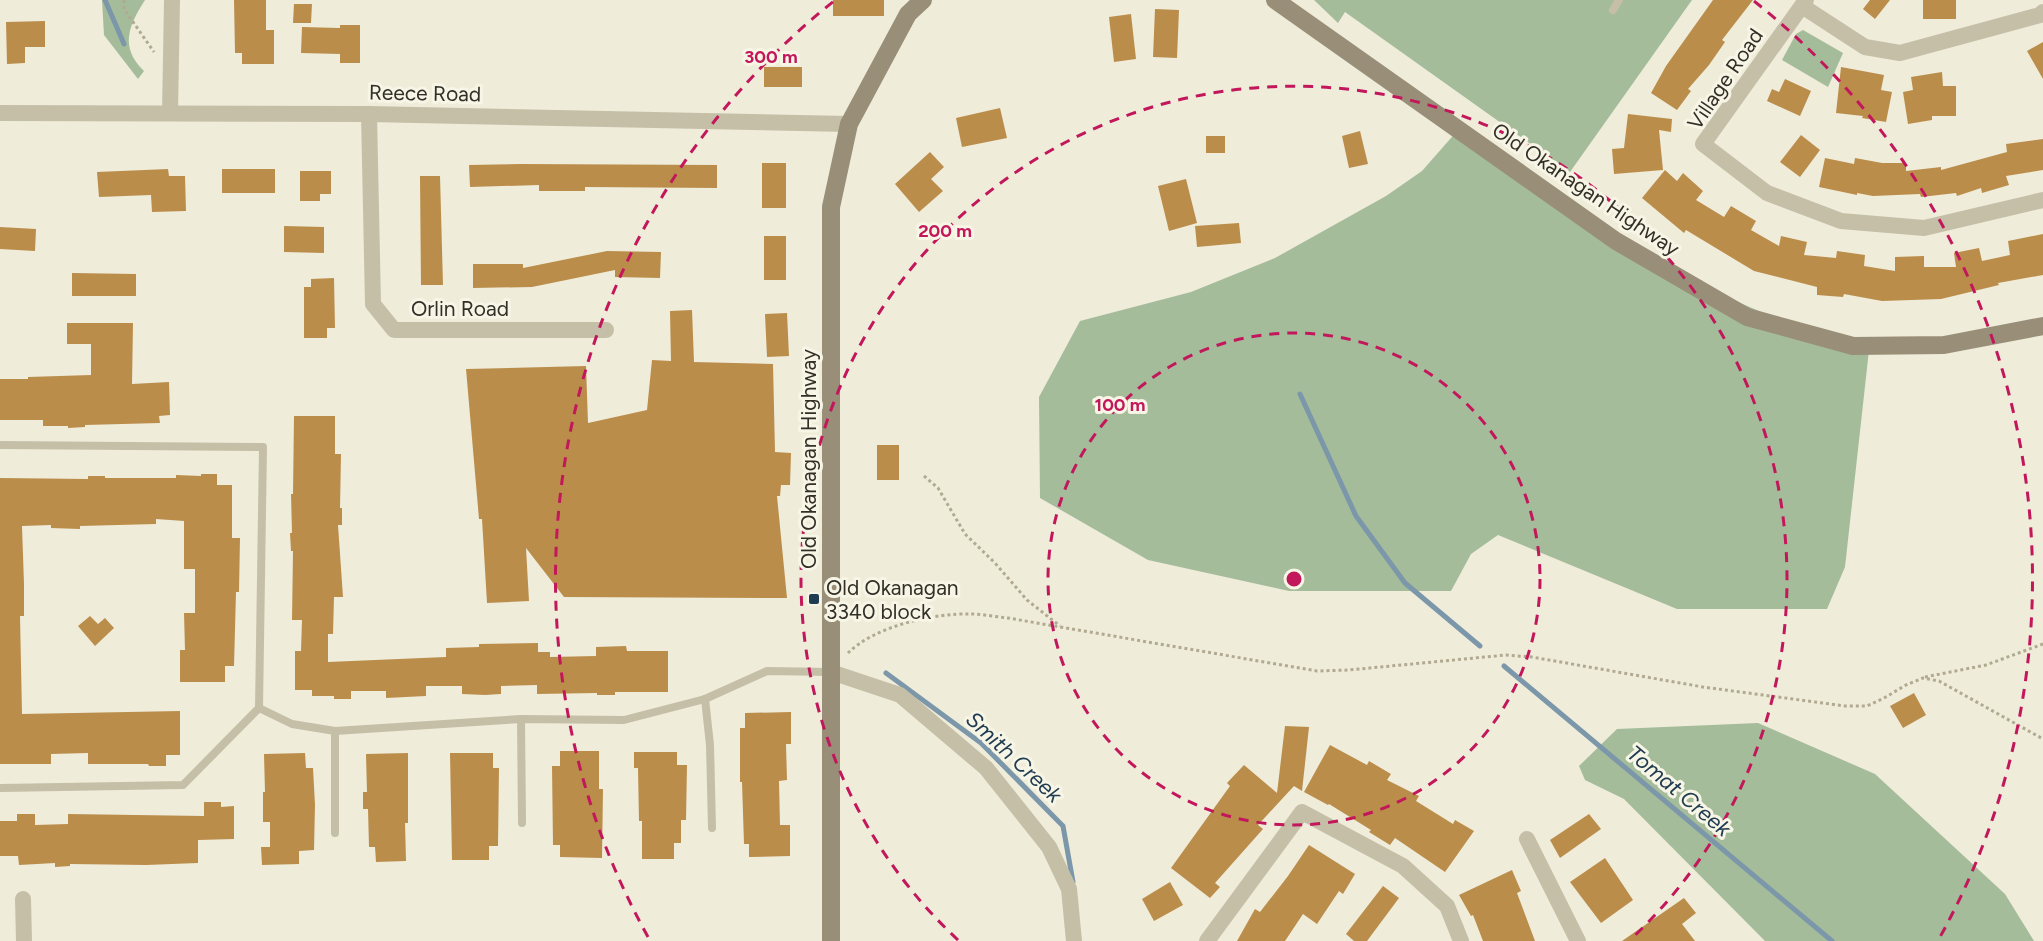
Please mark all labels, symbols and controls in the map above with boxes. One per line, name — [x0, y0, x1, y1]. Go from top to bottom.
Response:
street label: Village Road — [1682, 24, 1768, 134]
text: 300 m — [744, 46, 798, 68]
street label: Reece Road — [369, 80, 481, 106]
street label: Old Okanagan Highway — [1488, 117, 1684, 261]
text: 200 m — [918, 220, 972, 242]
street label: Orlin Road — [411, 296, 509, 321]
street label: Old Okanagan Highway — [796, 349, 821, 569]
text: 100 m — [1095, 394, 1145, 416]
centre of rings — [1284, 569, 1304, 589]
place label: Old Okanagan 3340 block — [826, 575, 959, 624]
marker: Old Okanagan 3340 block — [807, 592, 821, 606]
water label: Smith Creek — [960, 706, 1069, 809]
water label: Tomat Creek — [1622, 740, 1737, 843]

